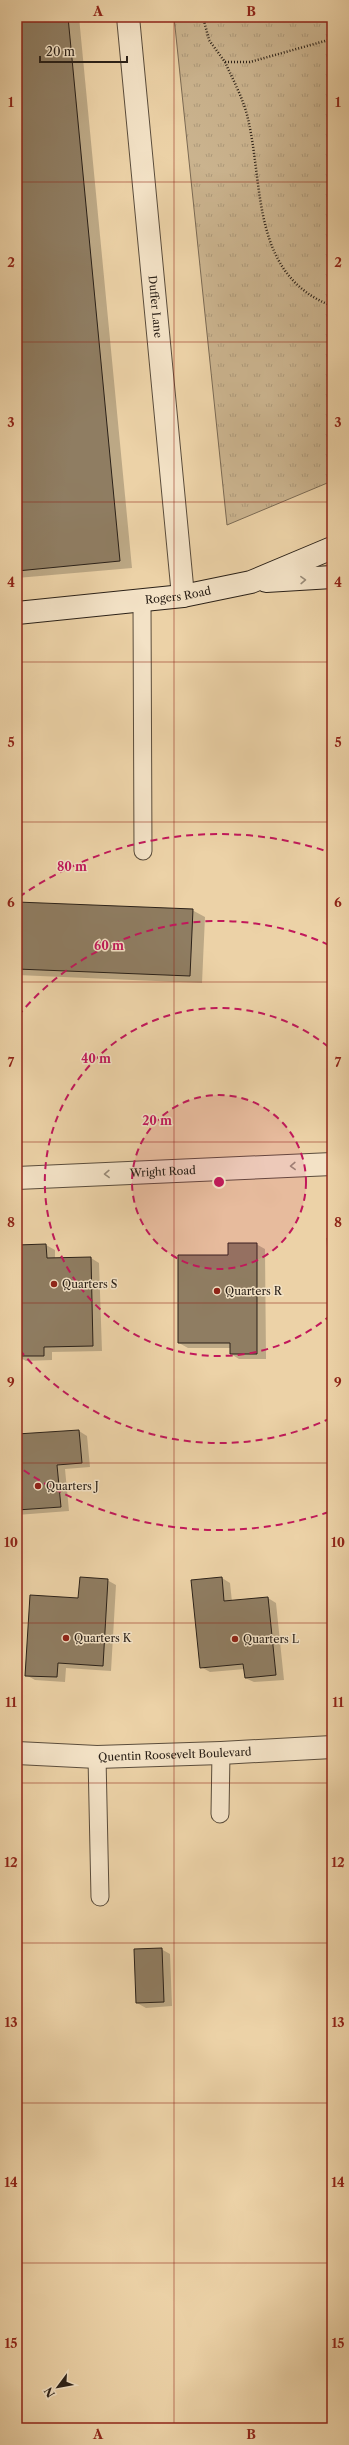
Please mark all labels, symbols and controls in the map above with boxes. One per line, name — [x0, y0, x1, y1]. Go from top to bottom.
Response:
text: A — [92, 3, 104, 19]
text: B — [246, 3, 256, 19]
scale bar — [40, 38, 127, 64]
text: 20 m — [46, 44, 75, 59]
text: 1 — [8, 94, 14, 110]
text: 1 — [335, 94, 341, 110]
text: 2 — [7, 254, 15, 270]
text: 2 — [334, 254, 342, 270]
street label: Duffer Lane — [146, 275, 165, 339]
text: 3 — [7, 414, 15, 430]
text: 3 — [334, 414, 342, 430]
text: 4 — [7, 574, 15, 590]
text: 4 — [334, 574, 342, 590]
one-way arrow — [300, 575, 306, 584]
street label: Rogers Road — [144, 583, 212, 607]
text: 5 — [7, 734, 15, 750]
text: 5 — [334, 734, 342, 750]
text: 80 m — [57, 859, 87, 874]
text: 6 — [7, 894, 15, 910]
text: 6 — [334, 894, 342, 910]
text: 60 m — [94, 938, 124, 953]
text: 40 m — [81, 1051, 111, 1066]
text: 7 — [8, 1054, 15, 1070]
text: 7 — [335, 1054, 342, 1070]
text: 20 m — [142, 1113, 172, 1128]
one-way arrow — [290, 1162, 296, 1171]
street label: Wright Road — [129, 1163, 196, 1180]
one-way arrow — [104, 1170, 110, 1178]
centre of rings — [212, 1175, 226, 1189]
text: 8 — [7, 1214, 15, 1230]
text: 8 — [334, 1214, 342, 1230]
place label: Quarters S — [62, 1277, 117, 1291]
marker: Quarters S — [49, 1279, 59, 1289]
place label: Quarters R — [225, 1284, 283, 1298]
marker: Quarters R — [212, 1286, 222, 1296]
text: 9 — [7, 1374, 15, 1390]
text: 9 — [334, 1374, 342, 1390]
place label: Quarters J — [46, 1479, 99, 1493]
marker: Quarters J — [33, 1481, 43, 1491]
text: 10 — [4, 1534, 18, 1550]
text: 10 — [331, 1534, 345, 1550]
place label: Quarters K — [74, 1631, 132, 1645]
place label: Quarters L — [243, 1632, 300, 1646]
marker: Quarters K — [61, 1633, 71, 1643]
marker: Quarters L — [230, 1634, 240, 1644]
text: 11 — [5, 1694, 17, 1710]
text: 11 — [332, 1694, 344, 1710]
street label: Quentin Roosevelt Boulevard — [98, 1744, 252, 1764]
text: 12 — [4, 1854, 18, 1870]
text: 12 — [331, 1854, 345, 1870]
text: 13 — [4, 2014, 18, 2030]
text: 13 — [331, 2014, 345, 2030]
text: 14 — [4, 2174, 18, 2190]
text: 14 — [331, 2174, 345, 2190]
text: 15 — [4, 2335, 18, 2351]
text: 15 — [331, 2335, 345, 2351]
north arrow — [38, 2367, 78, 2407]
text: N — [41, 2384, 58, 2400]
text: A — [92, 2426, 104, 2442]
text: B — [246, 2426, 256, 2442]

